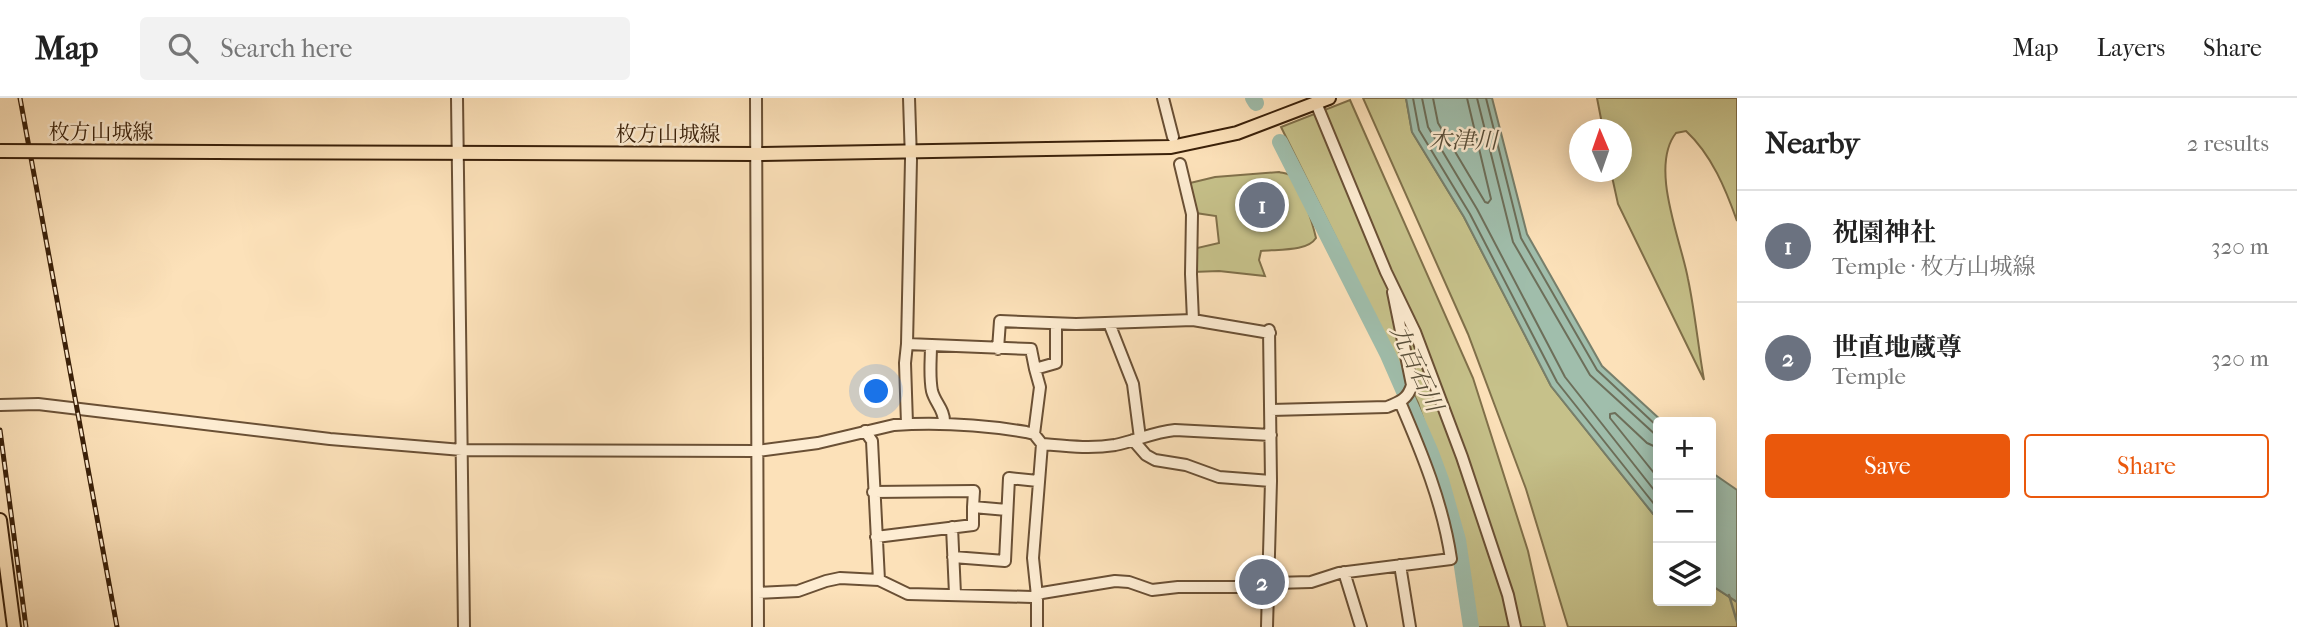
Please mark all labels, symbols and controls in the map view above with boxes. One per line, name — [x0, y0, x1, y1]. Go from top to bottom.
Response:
search box — [140, 17, 630, 80]
text: Map — [35, 29, 98, 68]
icon: search — [164, 29, 202, 67]
text: Search here — [220, 33, 352, 64]
text: Map — [2013, 34, 2059, 62]
text: Layers — [2097, 34, 2165, 62]
text: Share — [2203, 34, 2262, 62]
north arrow — [1569, 119, 1632, 182]
street label: 枚方山城線 — [49, 120, 154, 144]
street label: 枚方山城線 — [616, 122, 721, 146]
text: Nearby — [1765, 126, 1860, 161]
water label: 木津川 — [1429, 127, 1501, 154]
text: 2 results — [2187, 130, 2269, 157]
pin: 1 — [1239, 179, 1285, 231]
text: 祝園神社 — [1832, 217, 1936, 248]
text: 1 — [1784, 233, 1792, 260]
text: 320 m — [2211, 233, 2269, 260]
text: Temple · 枚方山城線 — [1832, 253, 2035, 280]
water label: 九百石川 — [1385, 321, 1449, 418]
text: 世直地蔵尊 — [1832, 332, 1962, 363]
text: 2 — [1782, 345, 1794, 372]
text: 320 m — [2211, 345, 2269, 372]
text: Temple — [1832, 363, 1906, 390]
your location — [859, 374, 893, 408]
map controls — [1653, 417, 1716, 606]
button: + — [1653, 417, 1716, 480]
button: Save — [1765, 434, 2010, 498]
button: Share — [2024, 434, 2269, 498]
button: − — [1653, 480, 1716, 543]
button: layers — [1653, 543, 1716, 606]
pin: 2 — [1239, 556, 1285, 608]

